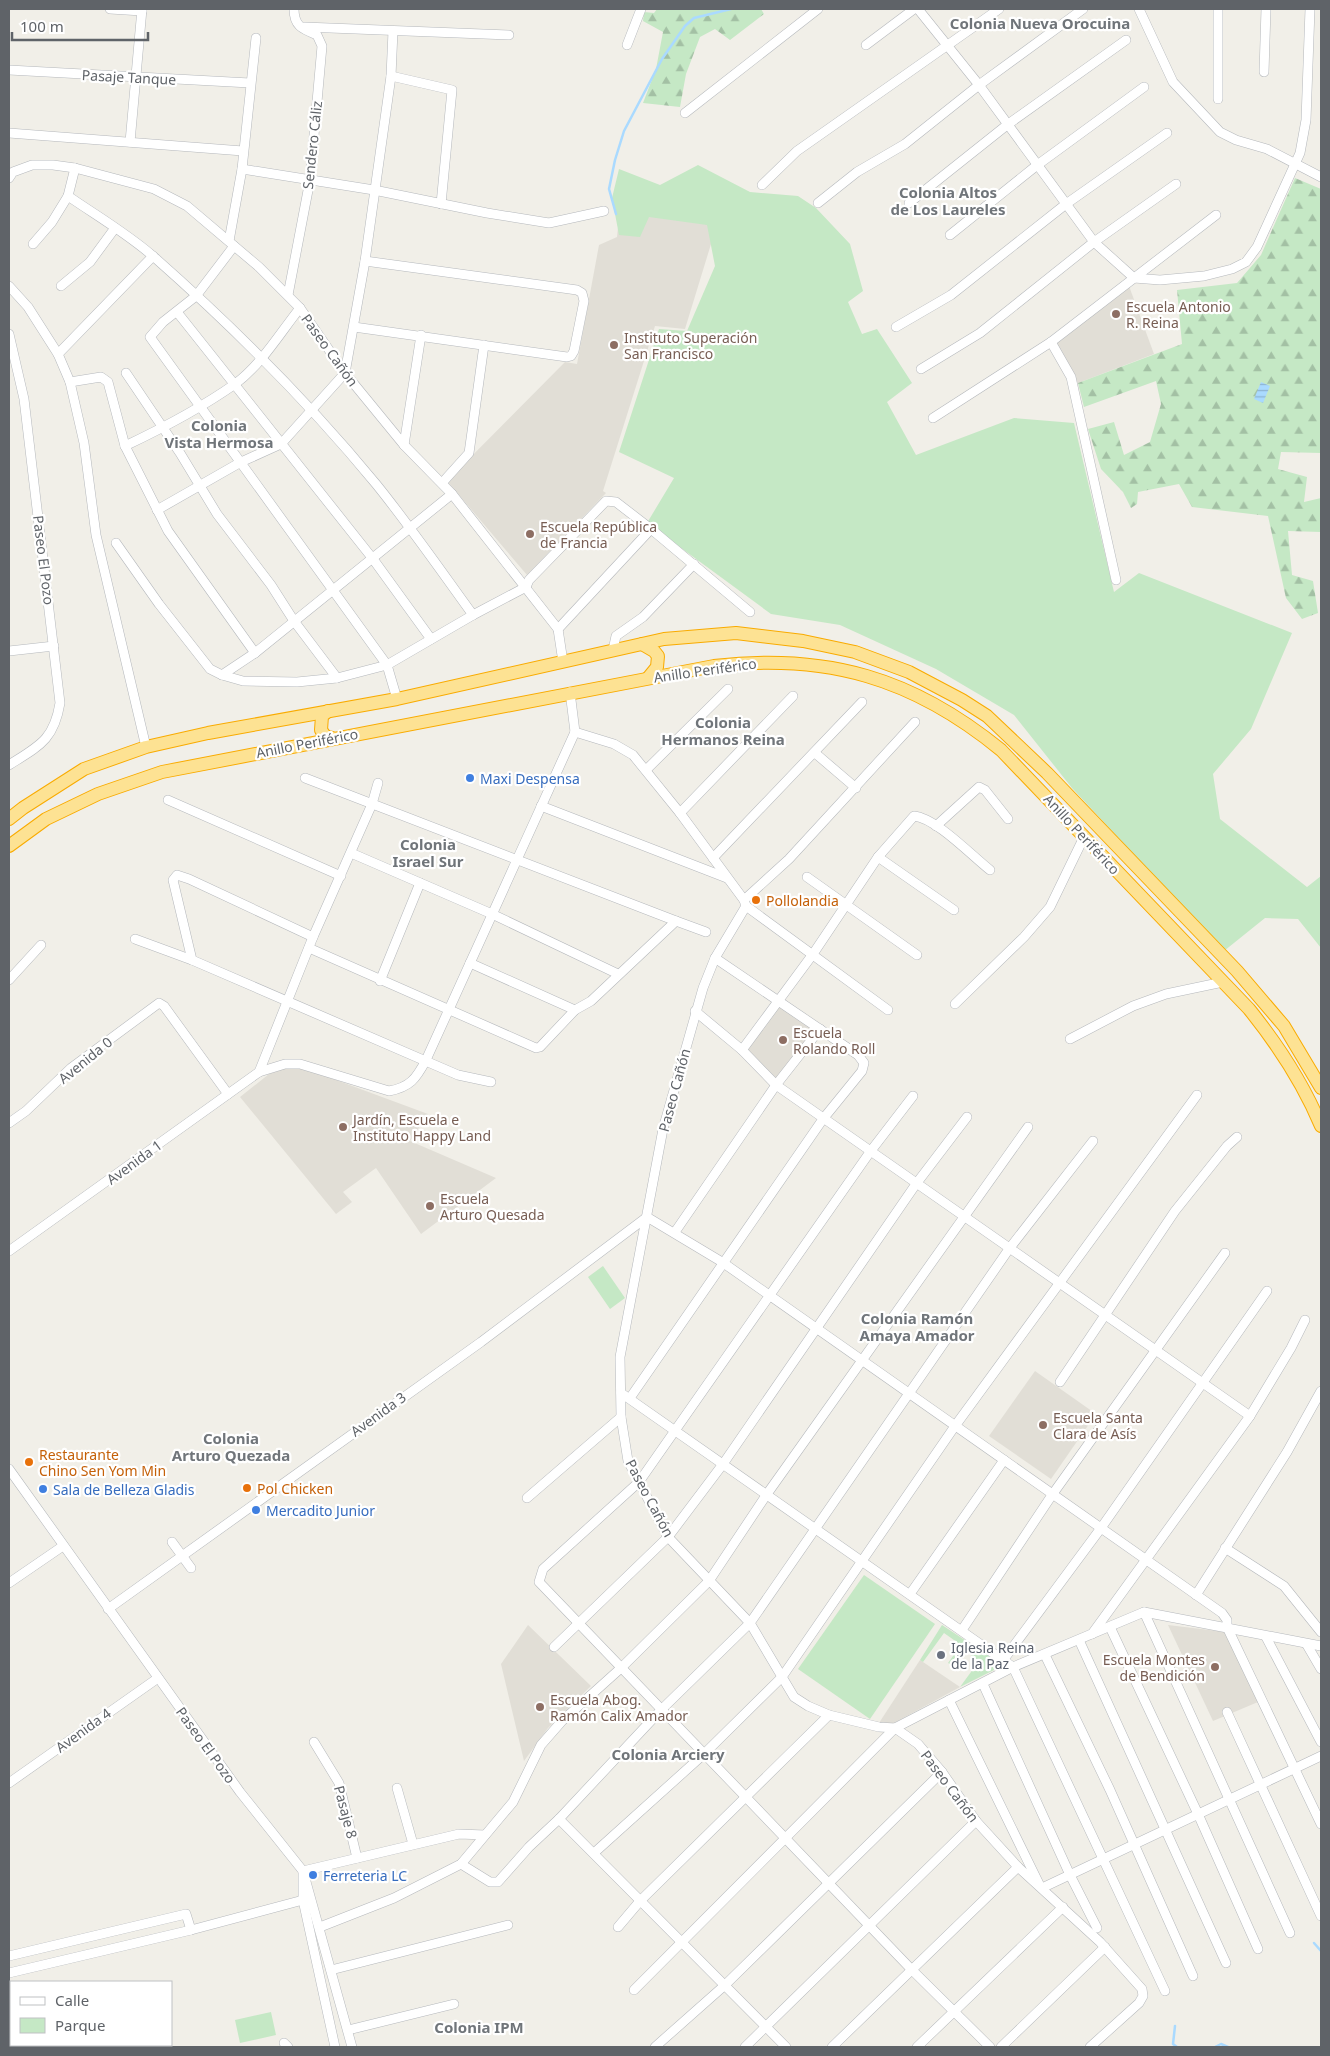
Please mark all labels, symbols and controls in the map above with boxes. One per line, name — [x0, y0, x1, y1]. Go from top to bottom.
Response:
scale bar — [12, 10, 149, 42]
district label: Colonia Nueva Orocuina — [950, 13, 1130, 33]
text: 100 m — [20, 16, 64, 36]
street label: Pasaje Tanque — [81, 65, 177, 89]
street label: Sendero Cáliz — [298, 99, 326, 190]
district label: Colonia Altos de Los Laureles — [891, 182, 1005, 219]
place label: Escuela Antonio R. Reina — [1126, 297, 1231, 332]
marker: Escuela Antonio R. Reina — [1110, 308, 1122, 320]
street label: Paseo Cañón — [297, 310, 363, 390]
place label: Instituto Superación San Francisco — [624, 328, 757, 363]
marker: Instituto Superación San Francisco — [608, 339, 620, 351]
district label: Colonia Vista Hermosa — [165, 415, 273, 452]
street label: Paseo El Pozo — [29, 514, 59, 606]
place label: Escuela República de Francia — [540, 517, 657, 552]
marker: Escuela República de Francia — [524, 528, 536, 540]
street label: Anillo Periférico — [652, 653, 758, 687]
district label: Colonia Hermanos Reina — [661, 712, 785, 749]
street label: Anillo Periférico — [254, 724, 360, 762]
place label: Maxi Despensa — [480, 769, 580, 788]
marker: Maxi Despensa — [464, 772, 476, 784]
street label: Anillo Periférico — [1040, 790, 1124, 878]
district label: Colonia Israel Sur — [393, 834, 464, 871]
place label: Pollolandia — [766, 891, 839, 910]
marker: Pollolandia — [750, 894, 762, 906]
place label: Escuela Rolando Roll — [793, 1023, 875, 1058]
street label: Avenida 0 — [54, 1032, 116, 1088]
marker: Escuela Rolando Roll — [777, 1034, 789, 1046]
street label: Paseo Cañón — [654, 1046, 694, 1134]
place label: Jardín, Escuela e Instituto Happy Land — [351, 1110, 491, 1145]
marker: Jardín, Escuela e Instituto Happy Land — [337, 1121, 349, 1133]
street label: Avenida 1 — [102, 1135, 166, 1189]
place label: Escuela Arturo Quesada — [440, 1189, 545, 1224]
marker: Escuela Arturo Quesada — [424, 1200, 436, 1212]
district label: Colonia Ramón Amaya Amador — [860, 1308, 975, 1345]
street label: Avenida 3 — [346, 1387, 410, 1441]
place label: Escuela Santa Clara de Asís — [1053, 1408, 1143, 1443]
marker: Escuela Santa Clara de Asís — [1037, 1419, 1049, 1431]
district label: Colonia Arturo Quezada — [172, 1428, 290, 1465]
place label: Restaurante Chino Sen Yom Min — [39, 1445, 166, 1480]
marker: Restaurante Chino Sen Yom Min — [23, 1456, 35, 1468]
street label: Paseo Cañón — [622, 1456, 678, 1540]
place label: Pol Chicken — [257, 1479, 333, 1498]
place label: Sala de Belleza Gladis — [53, 1480, 195, 1499]
marker: Pol Chicken — [241, 1482, 253, 1494]
marker: Sala de Belleza Gladis — [37, 1483, 49, 1495]
place label: Mercadito Junior — [266, 1501, 375, 1520]
marker: Mercadito Junior — [250, 1504, 262, 1516]
place label: Iglesia Reina de la Paz — [951, 1638, 1034, 1673]
marker: Iglesia Reina de la Paz — [935, 1649, 947, 1661]
place label: Escuela Montes de Bendición — [1103, 1650, 1205, 1685]
marker: Escuela Montes de Bendición — [1209, 1661, 1221, 1673]
place label: Escuela Abog. Ramón Calix Amador — [550, 1690, 688, 1725]
marker: Escuela Abog. Ramón Calix Amador — [534, 1701, 546, 1713]
street label: Avenida 4 — [51, 1703, 115, 1757]
street label: Paseo El Pozo — [172, 1703, 240, 1787]
district label: Colonia Arciery — [611, 1744, 725, 1764]
street label: Paseo Cañón — [917, 1746, 983, 1826]
street label: Pasaje 8 — [330, 1783, 362, 1841]
place label: Ferreteria LC — [323, 1866, 407, 1885]
marker: Ferreteria LC — [307, 1869, 319, 1881]
legend — [10, 1981, 172, 2046]
text: Calle — [55, 1990, 89, 2010]
text: Parque — [55, 2015, 105, 2035]
district label: Colonia IPM — [434, 2017, 524, 2037]

